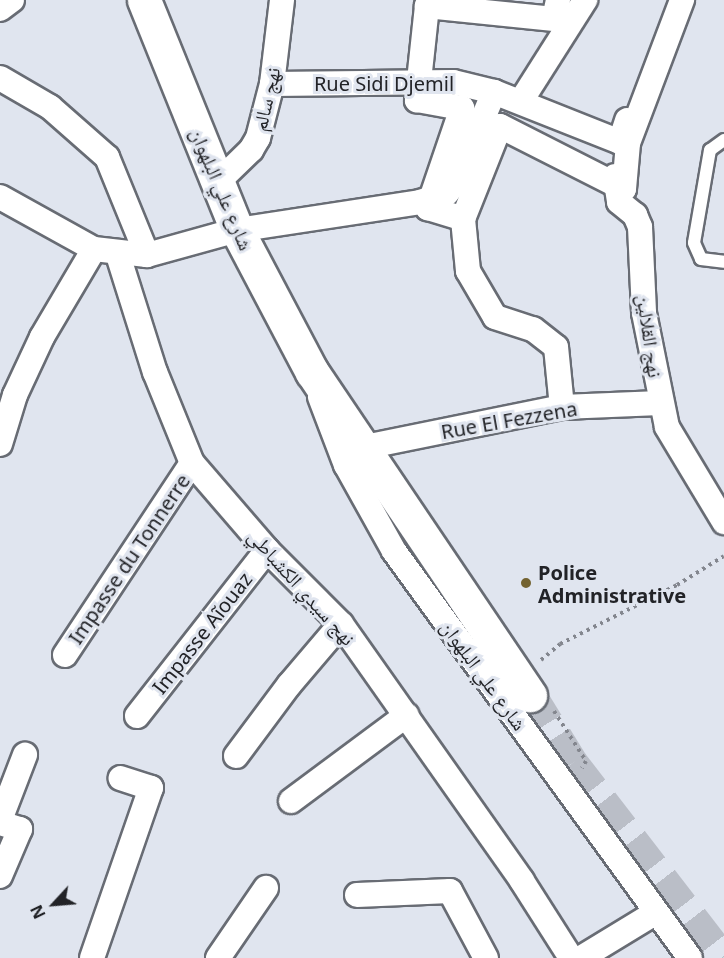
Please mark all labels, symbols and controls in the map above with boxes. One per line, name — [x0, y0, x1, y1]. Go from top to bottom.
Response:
street label: نهج سالم — [247, 65, 285, 133]
street label: Rue Sidi Djemil — [314, 71, 454, 95]
street label: شارع علي البلهوان — [185, 124, 259, 254]
street label: نهج القلالين — [632, 293, 668, 379]
street label: Rue El Fezzena — [439, 396, 579, 444]
street label: Impasse du Tonnerre — [63, 470, 195, 648]
street label: نهج سيدي الكشباطي — [243, 524, 361, 650]
place label: Police Administrative — [538, 560, 686, 607]
street label: Impasse Aĩouaz — [147, 567, 257, 699]
marker: Police Administrative — [519, 576, 533, 590]
street label: شارع علي البلهوان — [436, 615, 532, 735]
north arrow — [24, 874, 84, 934]
text: N — [25, 901, 51, 923]

